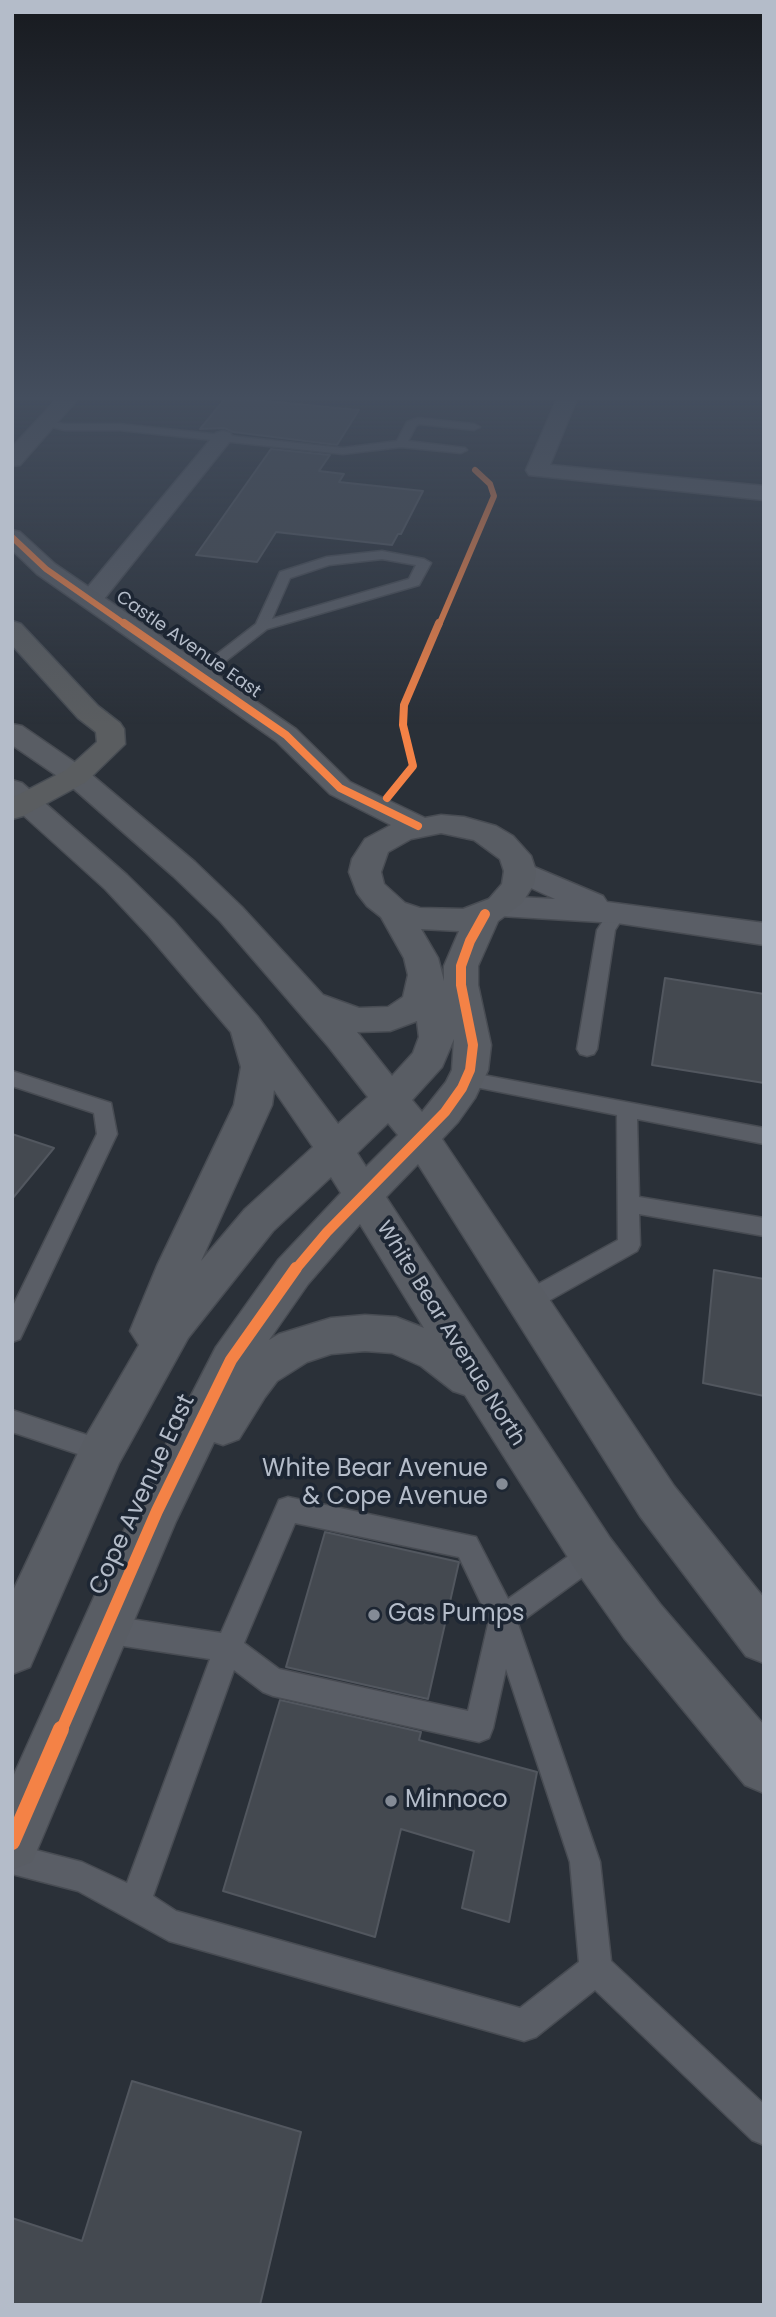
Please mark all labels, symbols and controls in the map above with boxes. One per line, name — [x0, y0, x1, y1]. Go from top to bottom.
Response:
street label: Castle Avenue East — [111, 587, 265, 703]
street label: White Bear Avenue North — [370, 1217, 530, 1451]
street label: Cope Avenue East — [84, 1390, 202, 1600]
place label: White Bear Avenue & Cope Avenue — [262, 1456, 488, 1512]
marker: White Bear Avenue & Cope Avenue — [494, 1476, 510, 1492]
place label: Gas Pumps — [388, 1601, 525, 1629]
marker: Gas Pumps — [366, 1607, 382, 1623]
place label: Minnoco — [405, 1787, 508, 1815]
marker: Minnoco — [383, 1793, 399, 1809]

